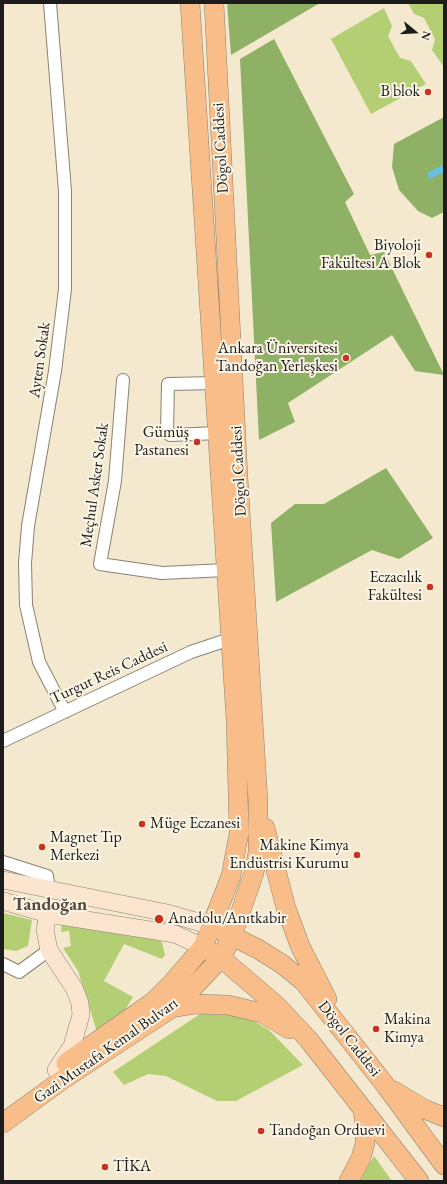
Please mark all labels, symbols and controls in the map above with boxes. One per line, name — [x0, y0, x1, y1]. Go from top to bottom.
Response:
north arrow — [395, 12, 435, 52]
text: N — [418, 29, 434, 42]
place label: B blok — [380, 82, 420, 102]
marker: B blok — [423, 87, 433, 97]
street label: Dögol Caddesi — [209, 102, 233, 194]
place label: Biyoloji Fakültesi A Blok — [321, 236, 421, 274]
marker: Biyoloji Fakültesi A Blok — [424, 250, 434, 260]
street label: Ayten Sokak — [25, 321, 55, 399]
place label: Ankara Üniversitesi Tandoğan Yerleşkesi — [216, 339, 338, 377]
marker: Ankara Üniversitesi Tandoğan Yerleşkesi — [341, 353, 351, 363]
street label: Meçhul Asker Sokak — [77, 422, 113, 548]
place label: Gümüş Pastanesi — [134, 423, 189, 461]
street label: Dögol Caddesi — [227, 425, 251, 517]
marker: Gümüş Pastanesi — [192, 437, 202, 447]
place label: Eczacılık Fakültesi — [368, 568, 422, 606]
marker: Eczacılık Fakültesi — [425, 582, 435, 592]
street label: Turgut Reis Caddesi — [47, 637, 171, 709]
place label: Müge Eczanesi — [150, 814, 240, 834]
marker: Müge Eczanesi — [137, 819, 147, 829]
place label: Magnet Tıp Merkezi — [50, 828, 122, 866]
place label: Makine Kimya Endüstrisi Kurumu — [229, 836, 349, 874]
marker: Magnet Tıp Merkezi — [37, 842, 47, 852]
marker: Makine Kimya Endüstrisi Kurumu — [352, 850, 362, 860]
district label: Tandoğan — [13, 894, 87, 916]
place label: Anadolu/Anıtkabir — [168, 909, 286, 929]
marker: Anadolu/Anıtkabir — [153, 913, 165, 925]
street label: Gazi Mustafa Kemal Bulvarı — [30, 994, 182, 1108]
street label: Dögol Caddesi — [313, 997, 385, 1081]
place label: Makina Kimya — [384, 1010, 431, 1048]
marker: Makina Kimya — [371, 1024, 381, 1034]
place label: Tandoğan Orduevi — [269, 1121, 385, 1141]
marker: Tandoğan Orduevi — [256, 1126, 266, 1136]
place label: TİKA — [113, 1157, 151, 1177]
marker: TİKA — [100, 1162, 110, 1172]

